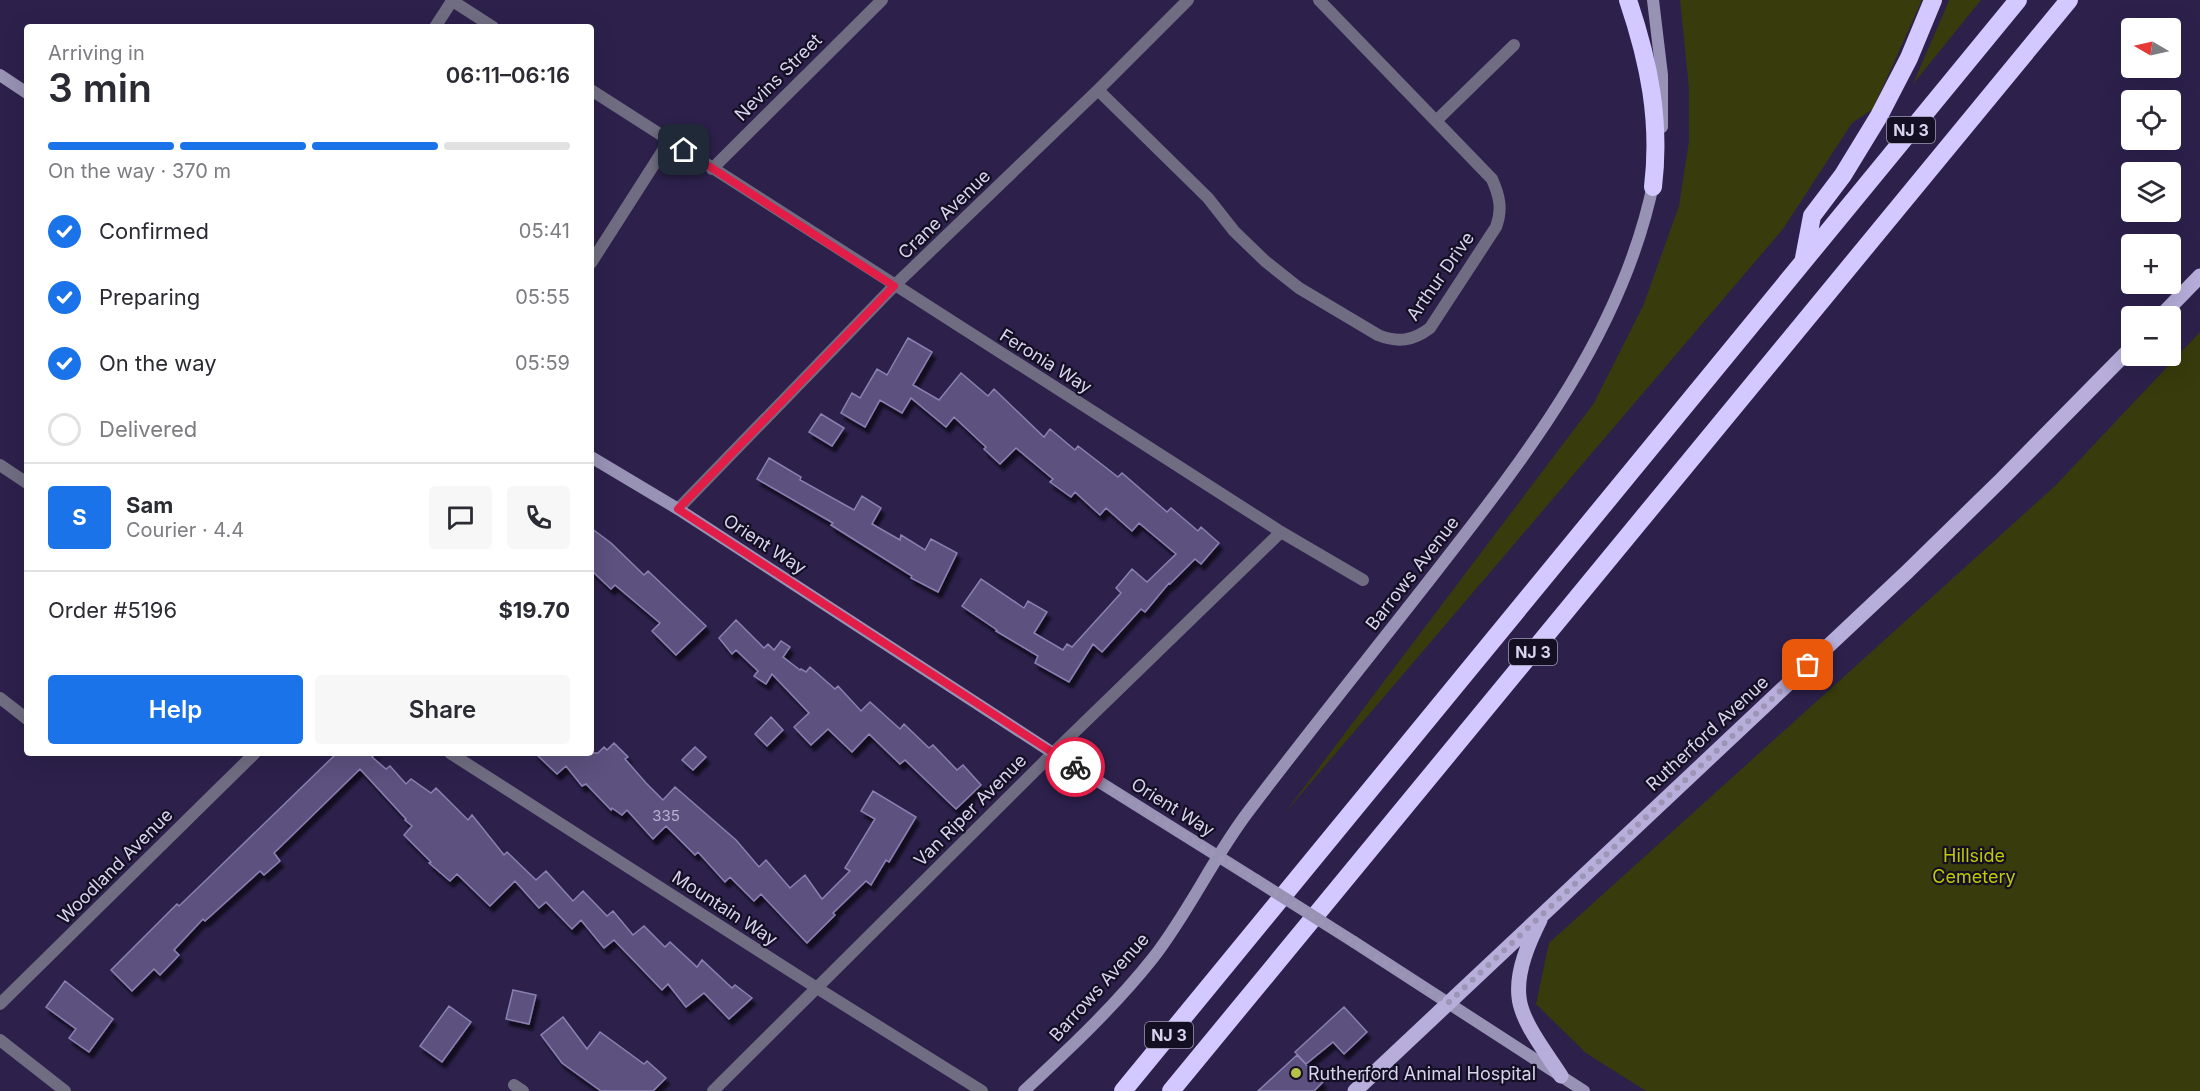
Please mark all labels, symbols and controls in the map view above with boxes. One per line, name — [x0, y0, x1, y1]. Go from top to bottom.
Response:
north arrow — [2121, 18, 2181, 78]
map controls — [2121, 18, 2181, 366]
street label: Nevins Street — [730, 29, 826, 125]
text: Arriving in — [48, 41, 145, 65]
text: 06:11–06:16 — [446, 62, 570, 88]
text: 3 min — [48, 64, 152, 111]
button: locate — [2121, 90, 2181, 150]
road number: NJ 3 — [1887, 117, 1935, 143]
pin — [658, 124, 709, 175]
icon: home — [667, 133, 700, 166]
text: On the way · 370 m — [48, 159, 231, 183]
button: layers — [2121, 162, 2181, 222]
street label: Crane Avenue — [894, 165, 994, 263]
icon: check — [48, 215, 81, 248]
text: Confirmed — [99, 218, 209, 244]
text: 05:41 — [519, 219, 570, 243]
street label: Arthur Drive — [1402, 228, 1478, 324]
button: + — [2121, 234, 2181, 294]
icon: check — [48, 281, 81, 314]
text: Preparing — [99, 284, 200, 310]
text: 05:55 — [515, 285, 570, 309]
button: − — [2121, 306, 2181, 366]
street label: Feronia Way — [996, 324, 1096, 398]
icon: check — [48, 347, 81, 380]
text: On the way — [99, 350, 217, 376]
text: 05:59 — [515, 351, 570, 375]
text: Delivered — [99, 416, 197, 442]
button: chat — [429, 486, 492, 549]
button: phone — [507, 486, 570, 549]
text: Sam — [126, 492, 173, 518]
text: S — [72, 504, 87, 530]
street label: Orient Way — [720, 510, 810, 578]
street label: Barrows Avenue — [1361, 512, 1463, 634]
text: Courier · 4.4 — [126, 518, 244, 542]
text: Order #5196 — [48, 597, 177, 623]
text: $19.70 — [498, 597, 570, 623]
road number: NJ 3 — [1509, 639, 1557, 665]
pin — [1782, 639, 1833, 690]
icon: bag — [1791, 648, 1824, 681]
street label: Rutherford Avenue — [1642, 671, 1772, 795]
button: Help — [48, 675, 303, 744]
button: Share — [315, 675, 570, 744]
courier — [1045, 737, 1105, 797]
street label: Van Riper Avenue — [910, 750, 1030, 870]
icon: bike — [1059, 751, 1092, 784]
street label: Orient Way — [1128, 773, 1218, 841]
street label: Woodland Avenue — [53, 804, 177, 928]
house number: 335 — [652, 806, 680, 825]
park label: Hillside Cemetery — [1932, 845, 2016, 887]
street label: Mountain Way — [668, 866, 782, 950]
street label: Barrows Avenue — [1045, 929, 1153, 1045]
road number: NJ 3 — [1145, 1022, 1193, 1048]
place label: Rutherford Animal Hospital — [1308, 1063, 1536, 1084]
marker: Rutherford Animal Hospital — [1289, 1066, 1303, 1080]

